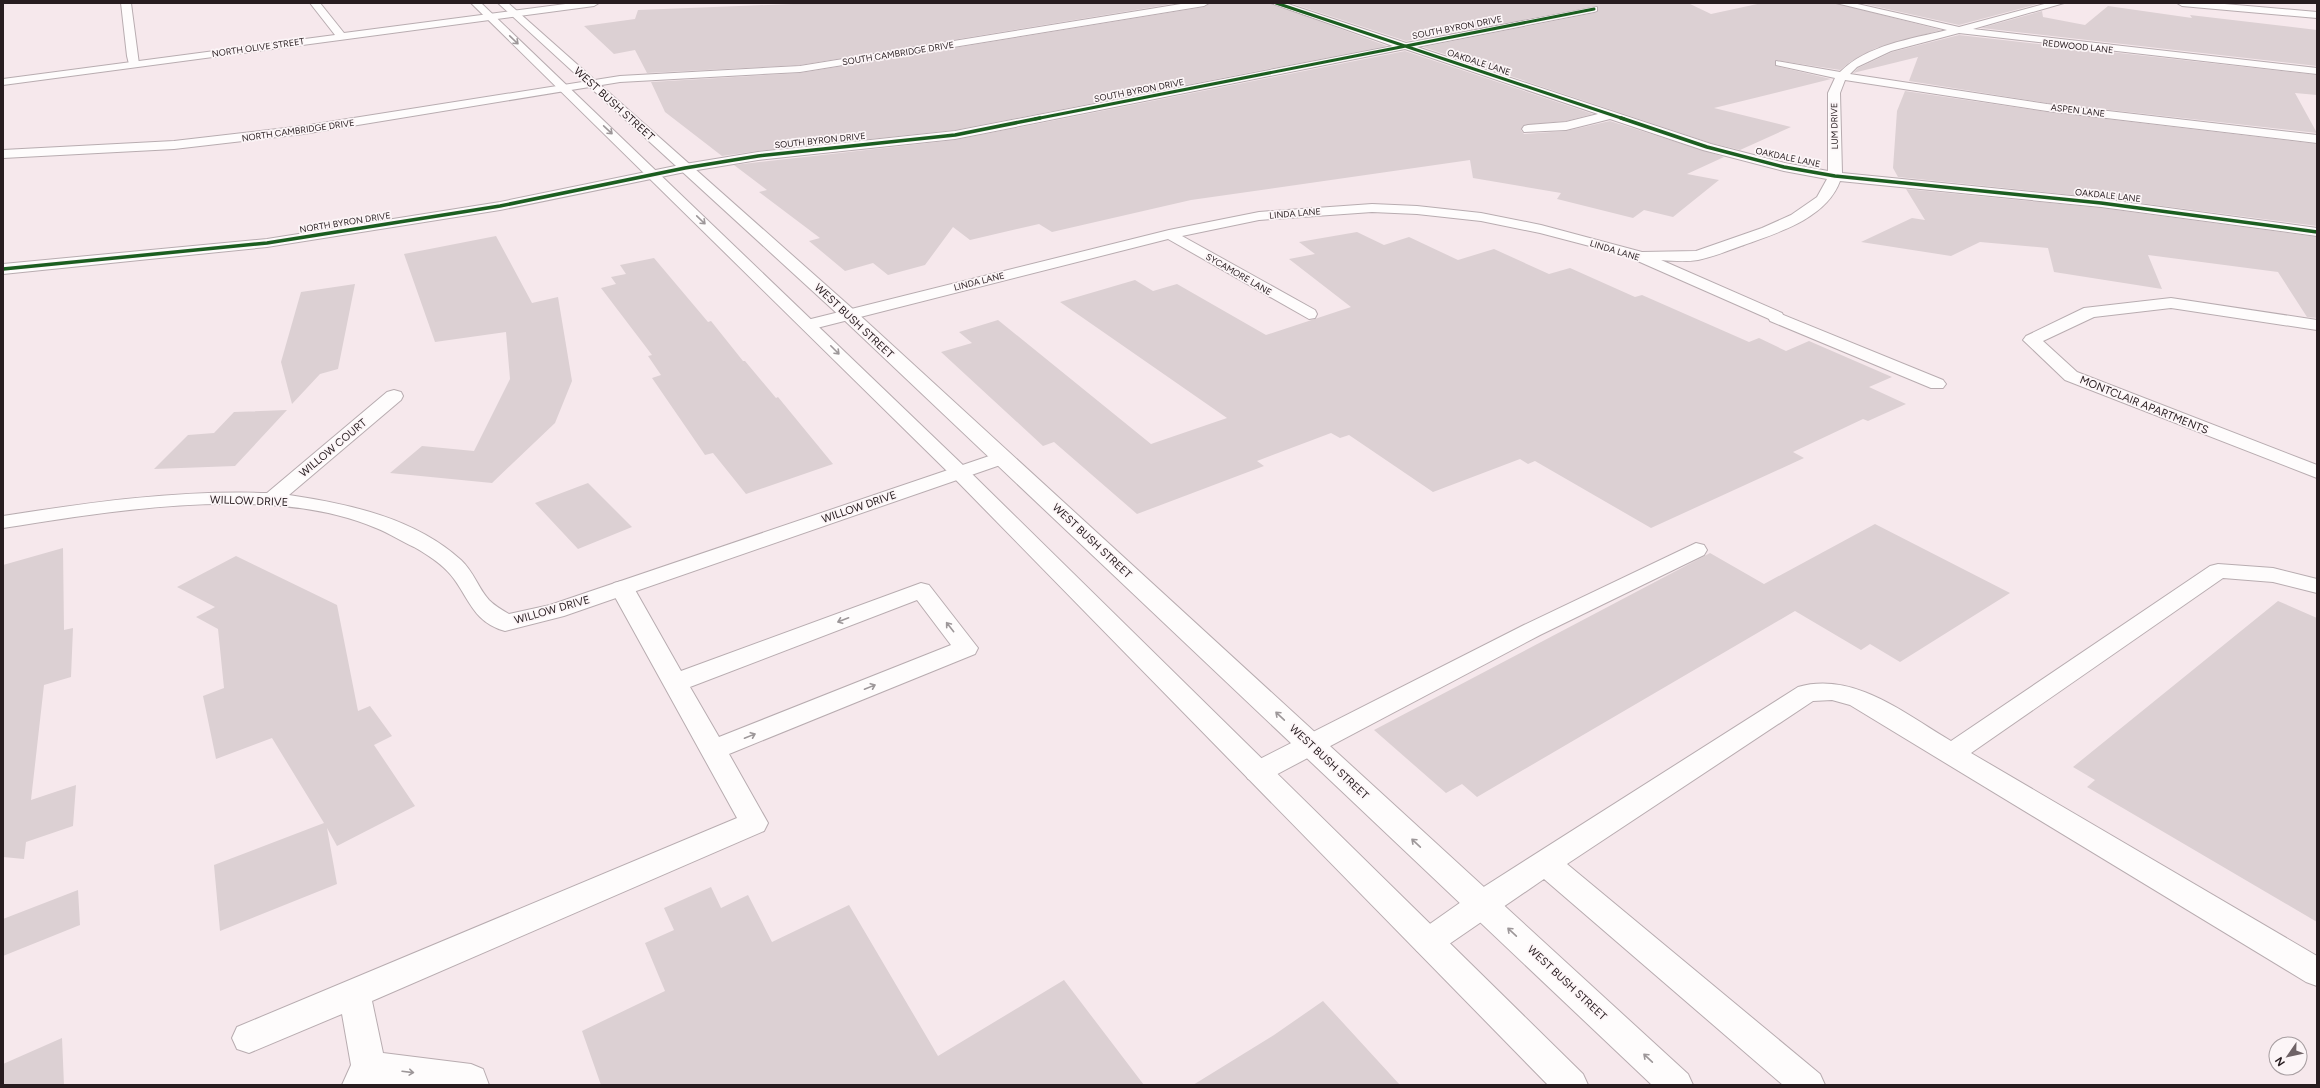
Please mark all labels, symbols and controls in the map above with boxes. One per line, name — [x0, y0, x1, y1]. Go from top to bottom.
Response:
street label: SOUTH BYRON DRIVE — [1411, 13, 1503, 41]
street label: NORTH OLIVE STREET — [211, 35, 305, 59]
one-way arrow — [509, 35, 519, 45]
street label: REDWOOD LANE — [2042, 37, 2114, 55]
street label: SOUTH CAMBRIDGE DRIVE — [841, 39, 955, 67]
street label: OAKDALE LANE — [1446, 47, 1512, 77]
street label: WEST BUSH STREET — [571, 64, 657, 144]
street label: SOUTH BYRON DRIVE — [1093, 76, 1185, 104]
street label: ASPEN LANE — [2050, 101, 2106, 119]
street label: LUM DRIVE — [1828, 103, 1840, 149]
street label: NORTH CAMBRIDGE DRIVE — [241, 117, 355, 143]
one-way arrow — [603, 125, 613, 135]
street label: SOUTH BYRON DRIVE — [774, 130, 866, 150]
street label: OAKDALE LANE — [1755, 145, 1821, 169]
street label: OAKDALE LANE — [2075, 186, 2141, 204]
street label: LINDA LANE — [1269, 205, 1321, 221]
street label: NORTH BYRON DRIVE — [299, 209, 391, 235]
one-way arrow — [696, 215, 706, 224]
street label: LINDA LANE — [1589, 237, 1641, 263]
street label: SYCAMORE LANE — [1204, 251, 1274, 297]
street label: LINDA LANE — [953, 269, 1005, 293]
street label: WEST BUSH STREET — [812, 281, 896, 361]
one-way arrow — [830, 345, 840, 355]
street label: MONTCLAIR APARTMENTS — [2078, 373, 2210, 437]
street label: WILLOW COURT — [297, 416, 369, 480]
street label: WILLOW DRIVE — [820, 488, 898, 526]
street label: WILLOW DRIVE — [210, 493, 288, 509]
street label: WEST BUSH STREET — [1050, 501, 1134, 581]
street label: WILLOW DRIVE — [513, 593, 591, 627]
one-way arrow — [838, 616, 850, 624]
one-way arrow — [946, 622, 954, 633]
one-way arrow — [864, 683, 876, 690]
one-way arrow — [1275, 712, 1285, 721]
street label: WEST BUSH STREET — [1287, 722, 1371, 802]
one-way arrow — [743, 731, 755, 739]
one-way arrow — [1412, 839, 1422, 848]
one-way arrow — [1507, 927, 1517, 936]
street label: WEST BUSH STREET — [1525, 943, 1609, 1023]
north arrow — [2268, 1036, 2308, 1076]
one-way arrow — [1643, 1054, 1653, 1063]
text: N — [2272, 1054, 2288, 1068]
one-way arrow — [401, 1068, 414, 1076]

